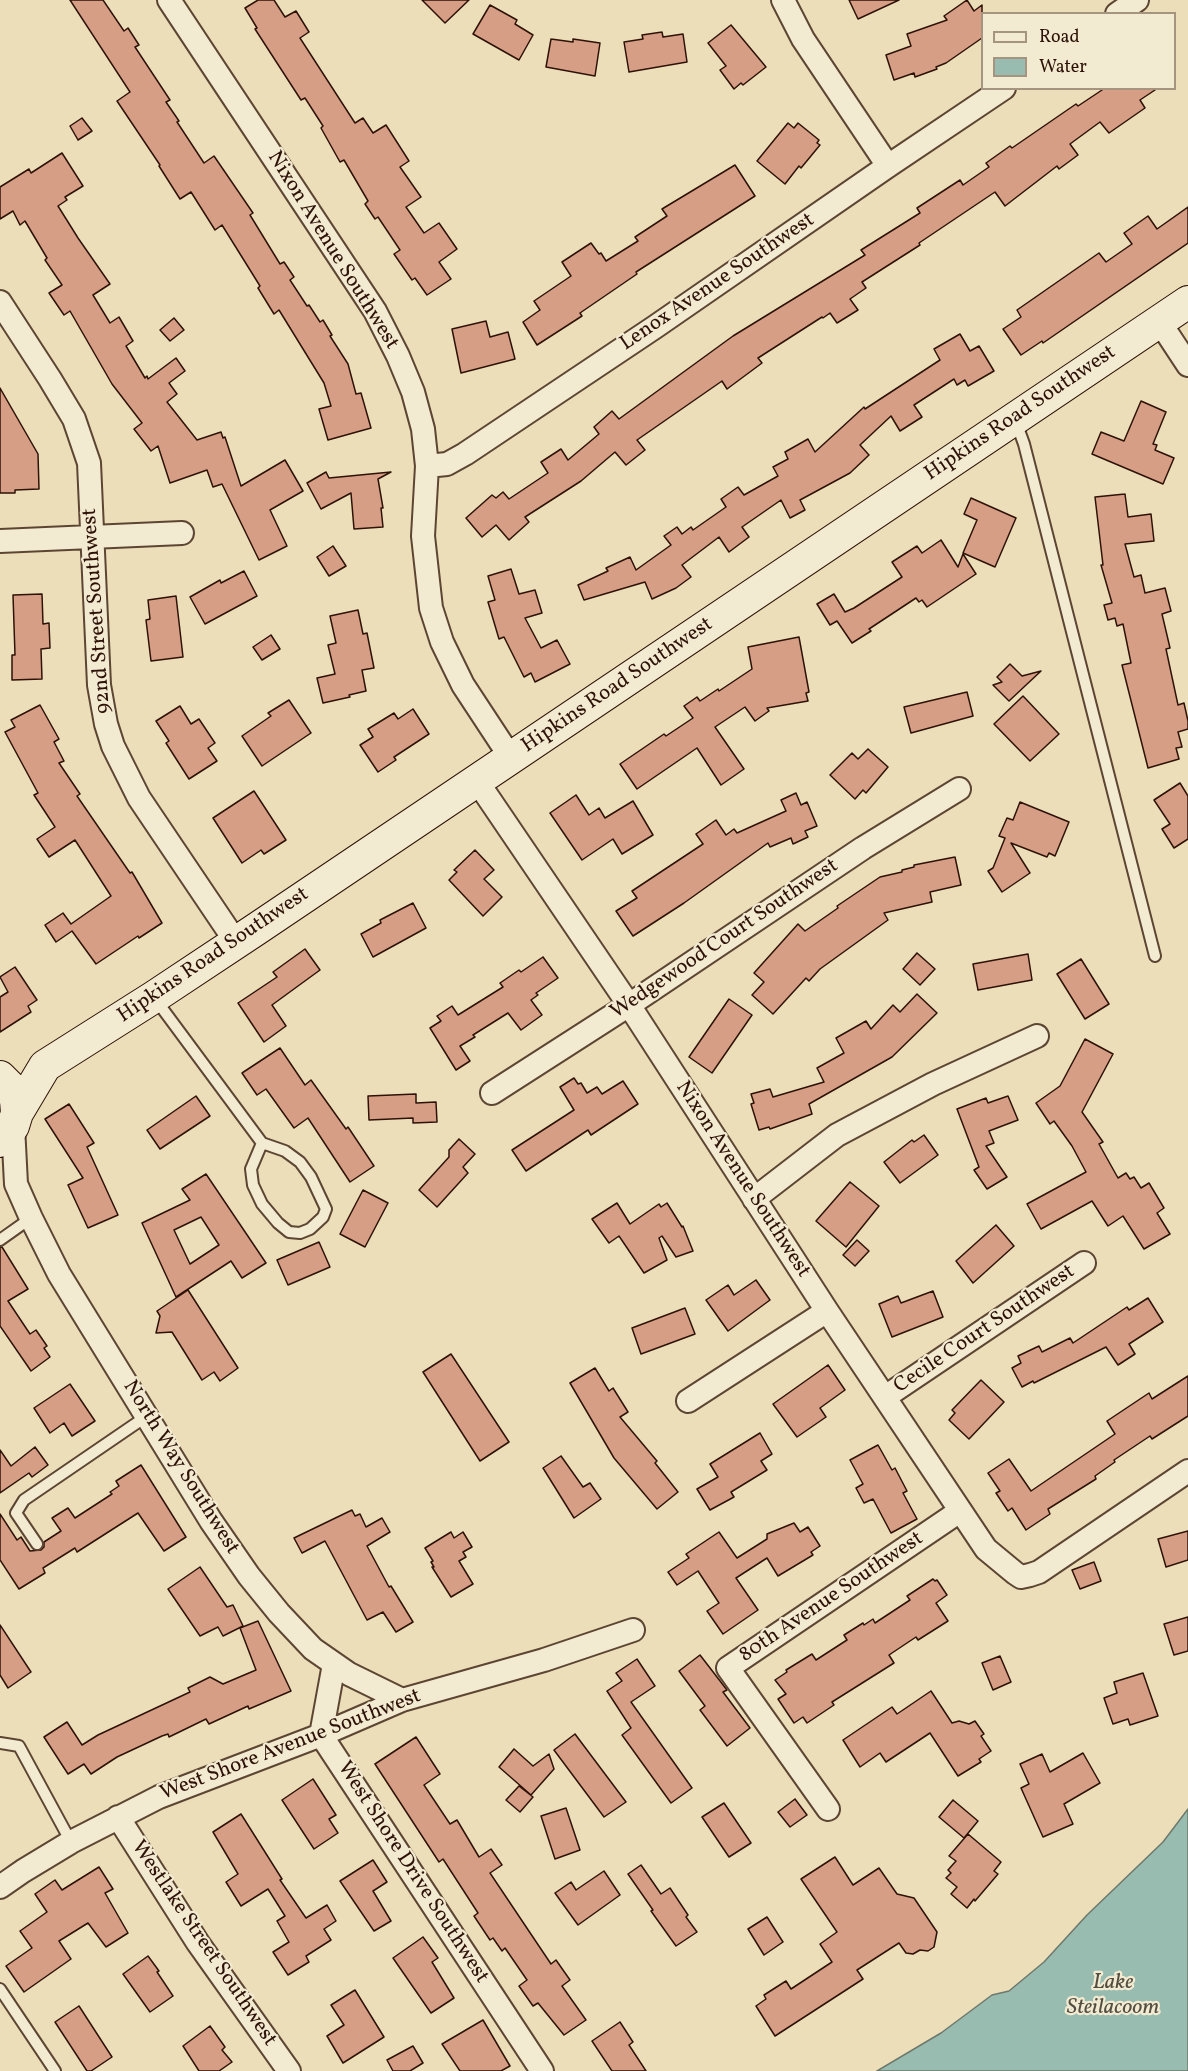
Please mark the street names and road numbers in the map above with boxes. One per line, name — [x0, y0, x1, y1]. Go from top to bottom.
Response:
street label: Nixon Avenue Southwest — [261, 147, 403, 355]
street label: Lenox Avenue Southwest — [616, 209, 820, 357]
street label: Hipkins Road Southwest — [921, 341, 1121, 487]
street label: 92nd Street Southwest — [78, 507, 118, 715]
street label: Hipkins Road Southwest — [518, 613, 718, 759]
street label: Wedgewood Court Southwest — [606, 854, 844, 1026]
street label: Hipkins Road Southwest — [114, 883, 314, 1029]
street label: Nixon Avenue Southwest — [669, 1077, 815, 1283]
street label: Cecile Court Southwest — [890, 1260, 1080, 1400]
street label: North Way Southwest — [116, 1376, 244, 1560]
street label: 80th Avenue Southwest — [735, 1527, 929, 1669]
street label: West Shore Avenue Southwest — [157, 1685, 425, 1807]
street label: West Shore Drive Southwest — [331, 1757, 493, 1989]
street label: Westlake Street Southwest — [125, 1836, 281, 2052]

